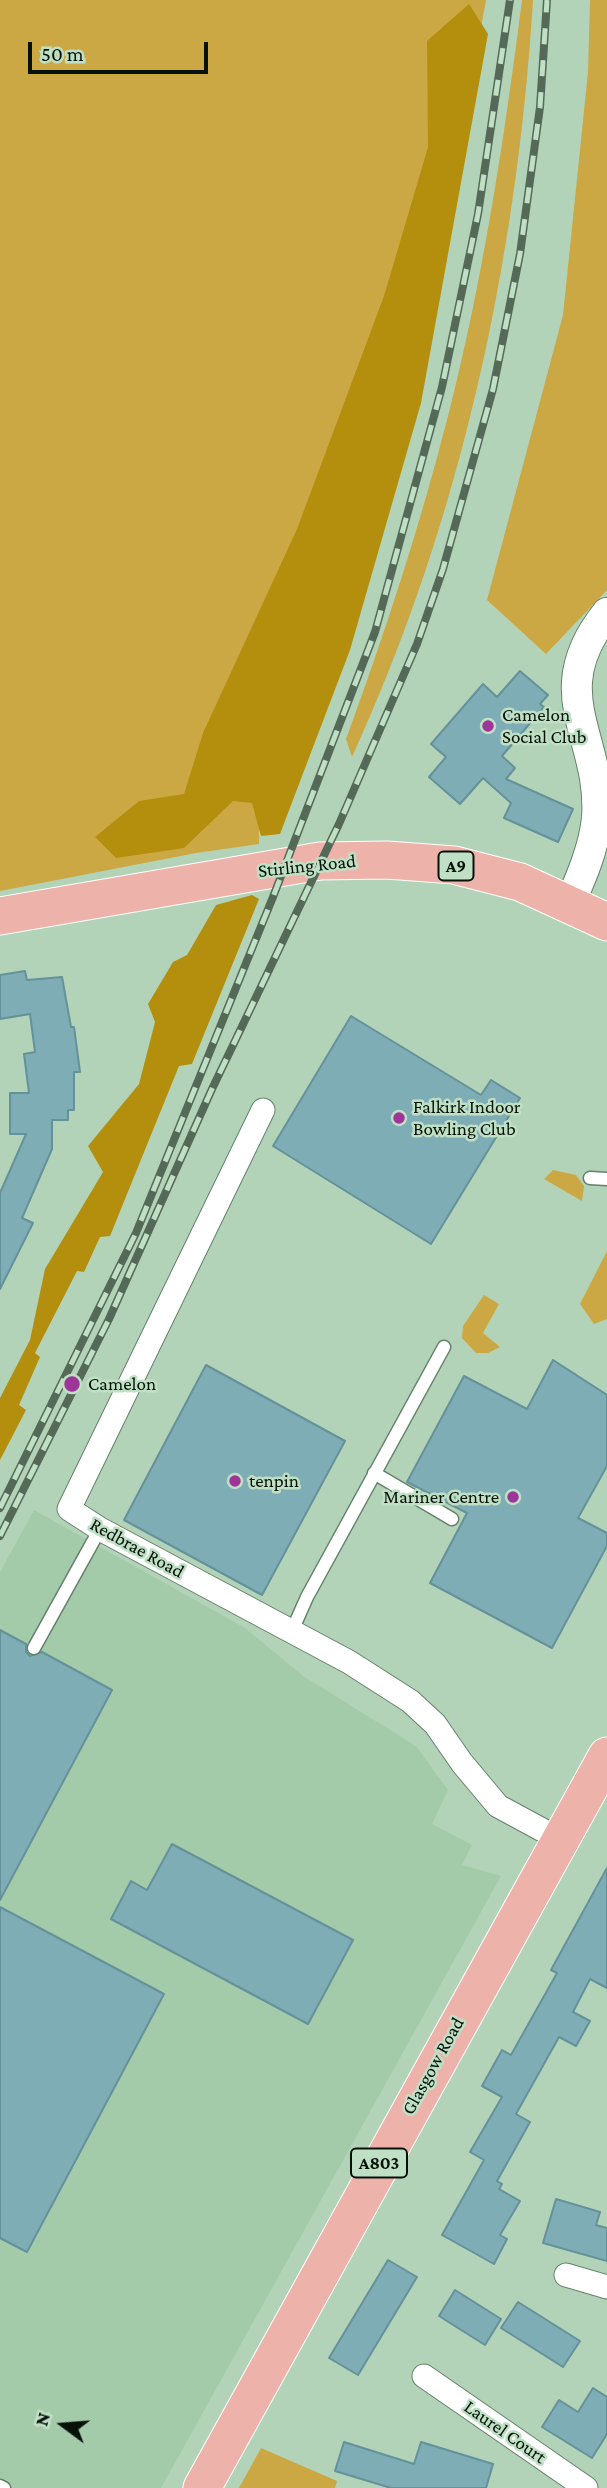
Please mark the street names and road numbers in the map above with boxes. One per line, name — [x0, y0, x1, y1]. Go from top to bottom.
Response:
street label: Stirling Road — [257, 850, 357, 882]
road number: A9 — [438, 852, 474, 880]
street label: Redbrae Road — [86, 1513, 188, 1583]
street label: Glasgow Road — [397, 2013, 469, 2119]
road number: A803 — [351, 2148, 407, 2178]
street label: Laurel Court — [459, 2395, 551, 2469]

